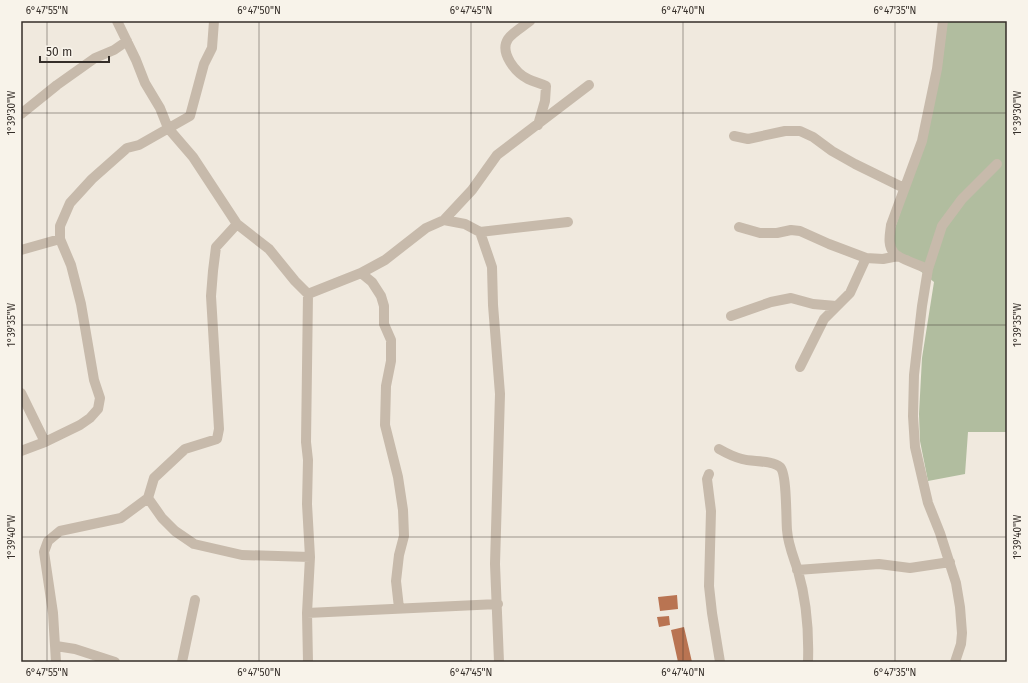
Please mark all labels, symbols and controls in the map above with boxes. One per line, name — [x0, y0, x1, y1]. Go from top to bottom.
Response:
text: 6°47'55"N — [26, 5, 68, 17]
text: 6°47'50"N — [237, 5, 281, 17]
text: 6°47'45"N — [450, 5, 492, 17]
text: 6°47'40"N — [661, 5, 705, 17]
text: 6°47'35"N — [874, 5, 916, 17]
scale bar — [40, 38, 109, 64]
text: 50 m — [46, 45, 72, 59]
text: 1°39'30"W — [6, 90, 18, 135]
text: 1°39'30"W — [1012, 90, 1024, 135]
text: 1°39'35"W — [6, 302, 18, 347]
text: 1°39'35"W — [1012, 302, 1024, 347]
text: 1°39'40"W — [6, 514, 18, 559]
text: 1°39'40"W — [1012, 514, 1024, 559]
text: 6°47'55"N — [26, 667, 68, 679]
text: 6°47'50"N — [237, 667, 281, 679]
text: 6°47'45"N — [450, 667, 492, 679]
text: 6°47'40"N — [661, 667, 705, 679]
text: 6°47'35"N — [874, 667, 916, 679]

